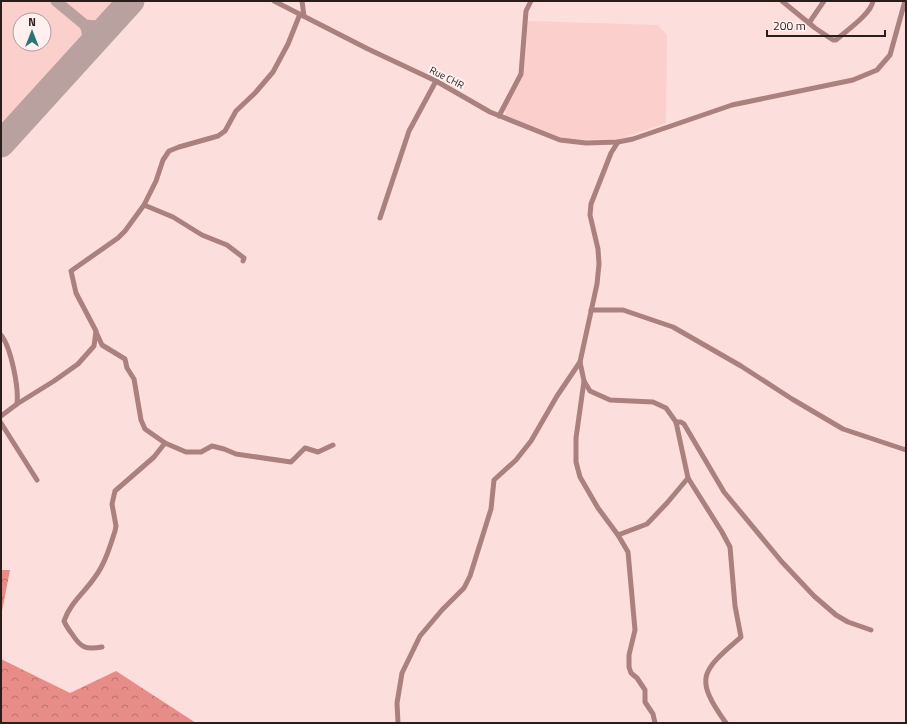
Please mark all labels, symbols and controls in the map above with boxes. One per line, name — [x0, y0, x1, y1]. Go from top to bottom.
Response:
north arrow — [12, 12, 52, 52]
scale bar — [767, 12, 885, 38]
text: N — [28, 14, 36, 30]
text: 200 m — [773, 16, 806, 35]
street label: Rue CHR — [427, 62, 467, 93]

